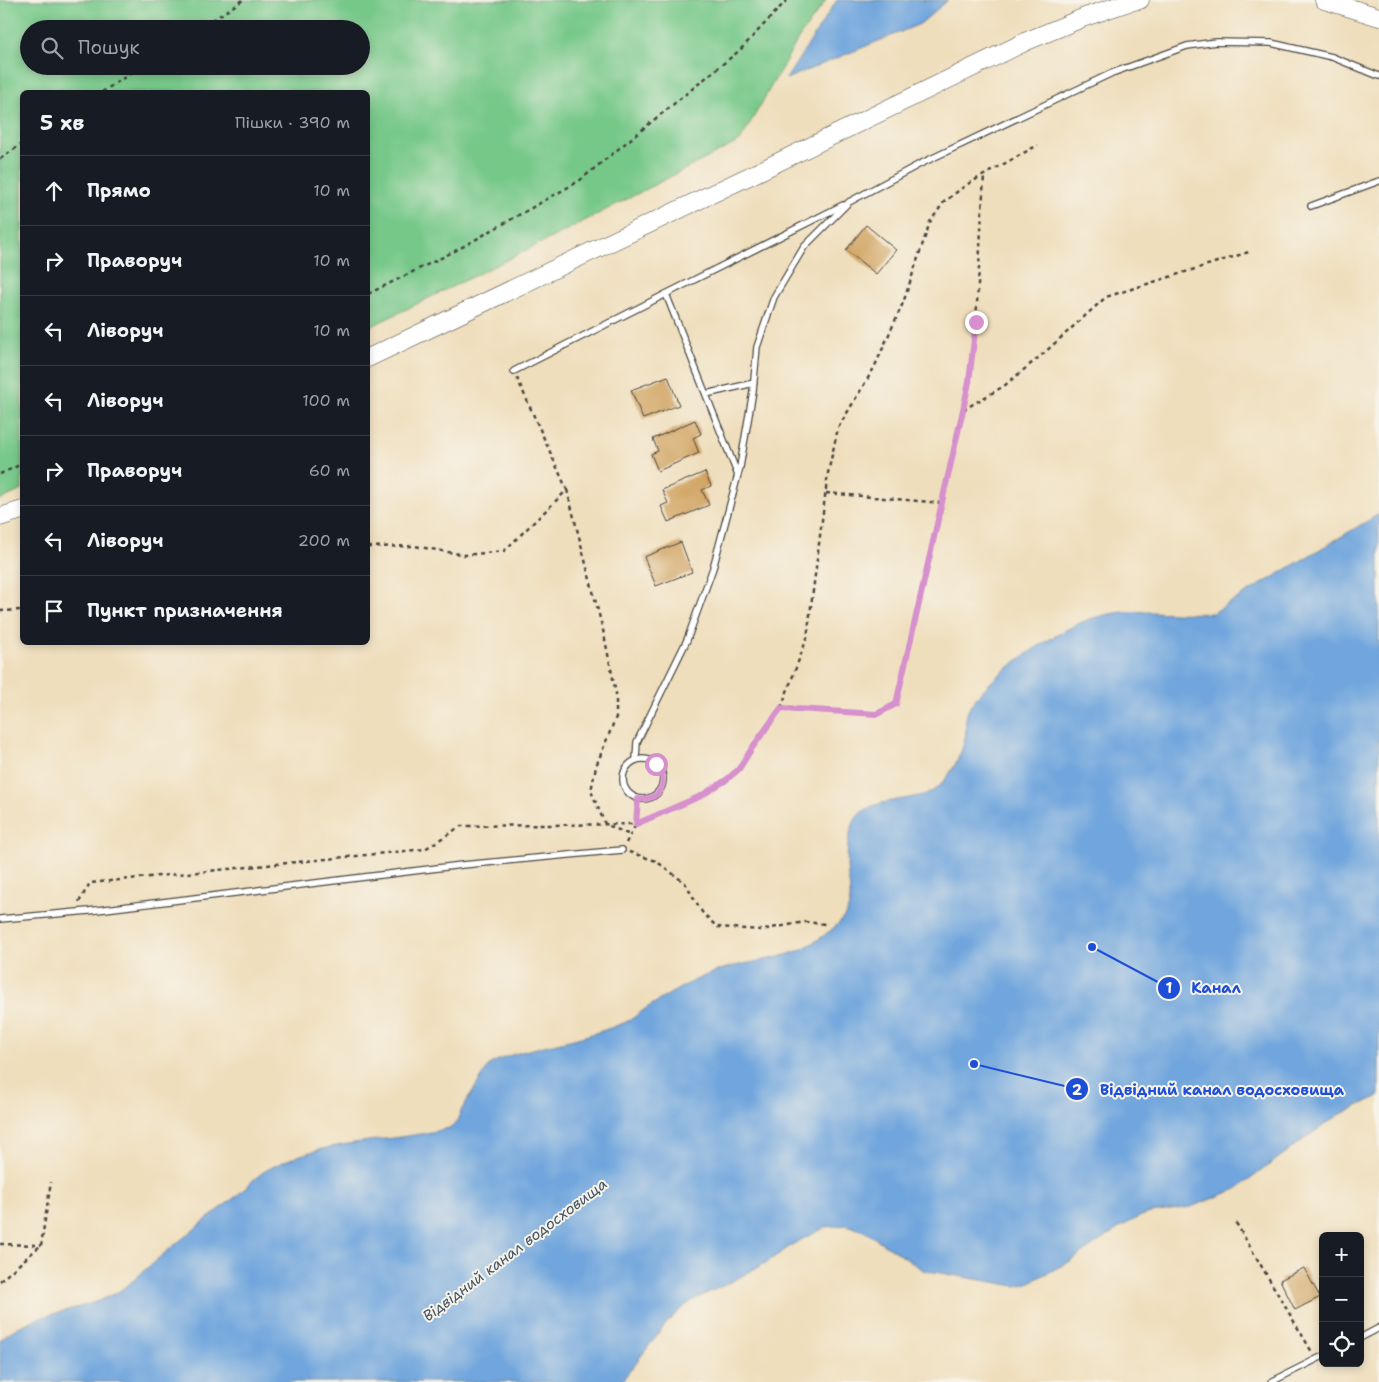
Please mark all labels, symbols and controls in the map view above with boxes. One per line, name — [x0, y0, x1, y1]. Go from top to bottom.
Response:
search box — [20, 20, 370, 75]
icon: search — [38, 34, 66, 62]
text: Пошук — [78, 35, 140, 60]
text: 5 хв — [40, 109, 84, 137]
text: Пішки · 390 m — [235, 112, 350, 133]
icon: ahead — [40, 177, 68, 205]
text: Прямо — [87, 178, 151, 203]
text: 10 m — [313, 180, 350, 201]
icon: right — [40, 247, 68, 275]
text: Праворуч — [87, 248, 182, 273]
text: 10 m — [313, 250, 350, 271]
route end — [965, 311, 988, 334]
icon: left — [40, 317, 68, 345]
text: Ліворуч — [87, 318, 163, 343]
text: 10 m — [313, 320, 350, 341]
icon: left — [40, 387, 68, 415]
text: Ліворуч — [87, 388, 163, 413]
text: 100 m — [302, 390, 350, 411]
icon: right — [40, 457, 68, 485]
text: Праворуч — [87, 458, 182, 483]
text: 60 m — [309, 460, 350, 481]
icon: left — [40, 527, 68, 555]
text: Ліворуч — [87, 528, 163, 553]
text: 200 m — [298, 530, 350, 551]
icon: arrive — [40, 597, 68, 625]
text: Пункт призначення — [87, 598, 283, 623]
route start — [645, 753, 668, 776]
callout: Канал — [1157, 973, 1251, 1003]
text: 1 — [1166, 978, 1173, 998]
text: Канал — [1191, 978, 1241, 998]
callout: Відвідний канал водосховища — [1065, 1074, 1354, 1104]
text: 2 — [1072, 1080, 1083, 1100]
text: Відвідний канал водосховища — [1100, 1080, 1345, 1100]
water label: Відвідний канал водосховища — [419, 1174, 611, 1326]
map controls — [1319, 1232, 1364, 1367]
button: + — [1319, 1232, 1364, 1277]
button: − — [1319, 1277, 1364, 1322]
button: locate — [1319, 1322, 1364, 1367]

